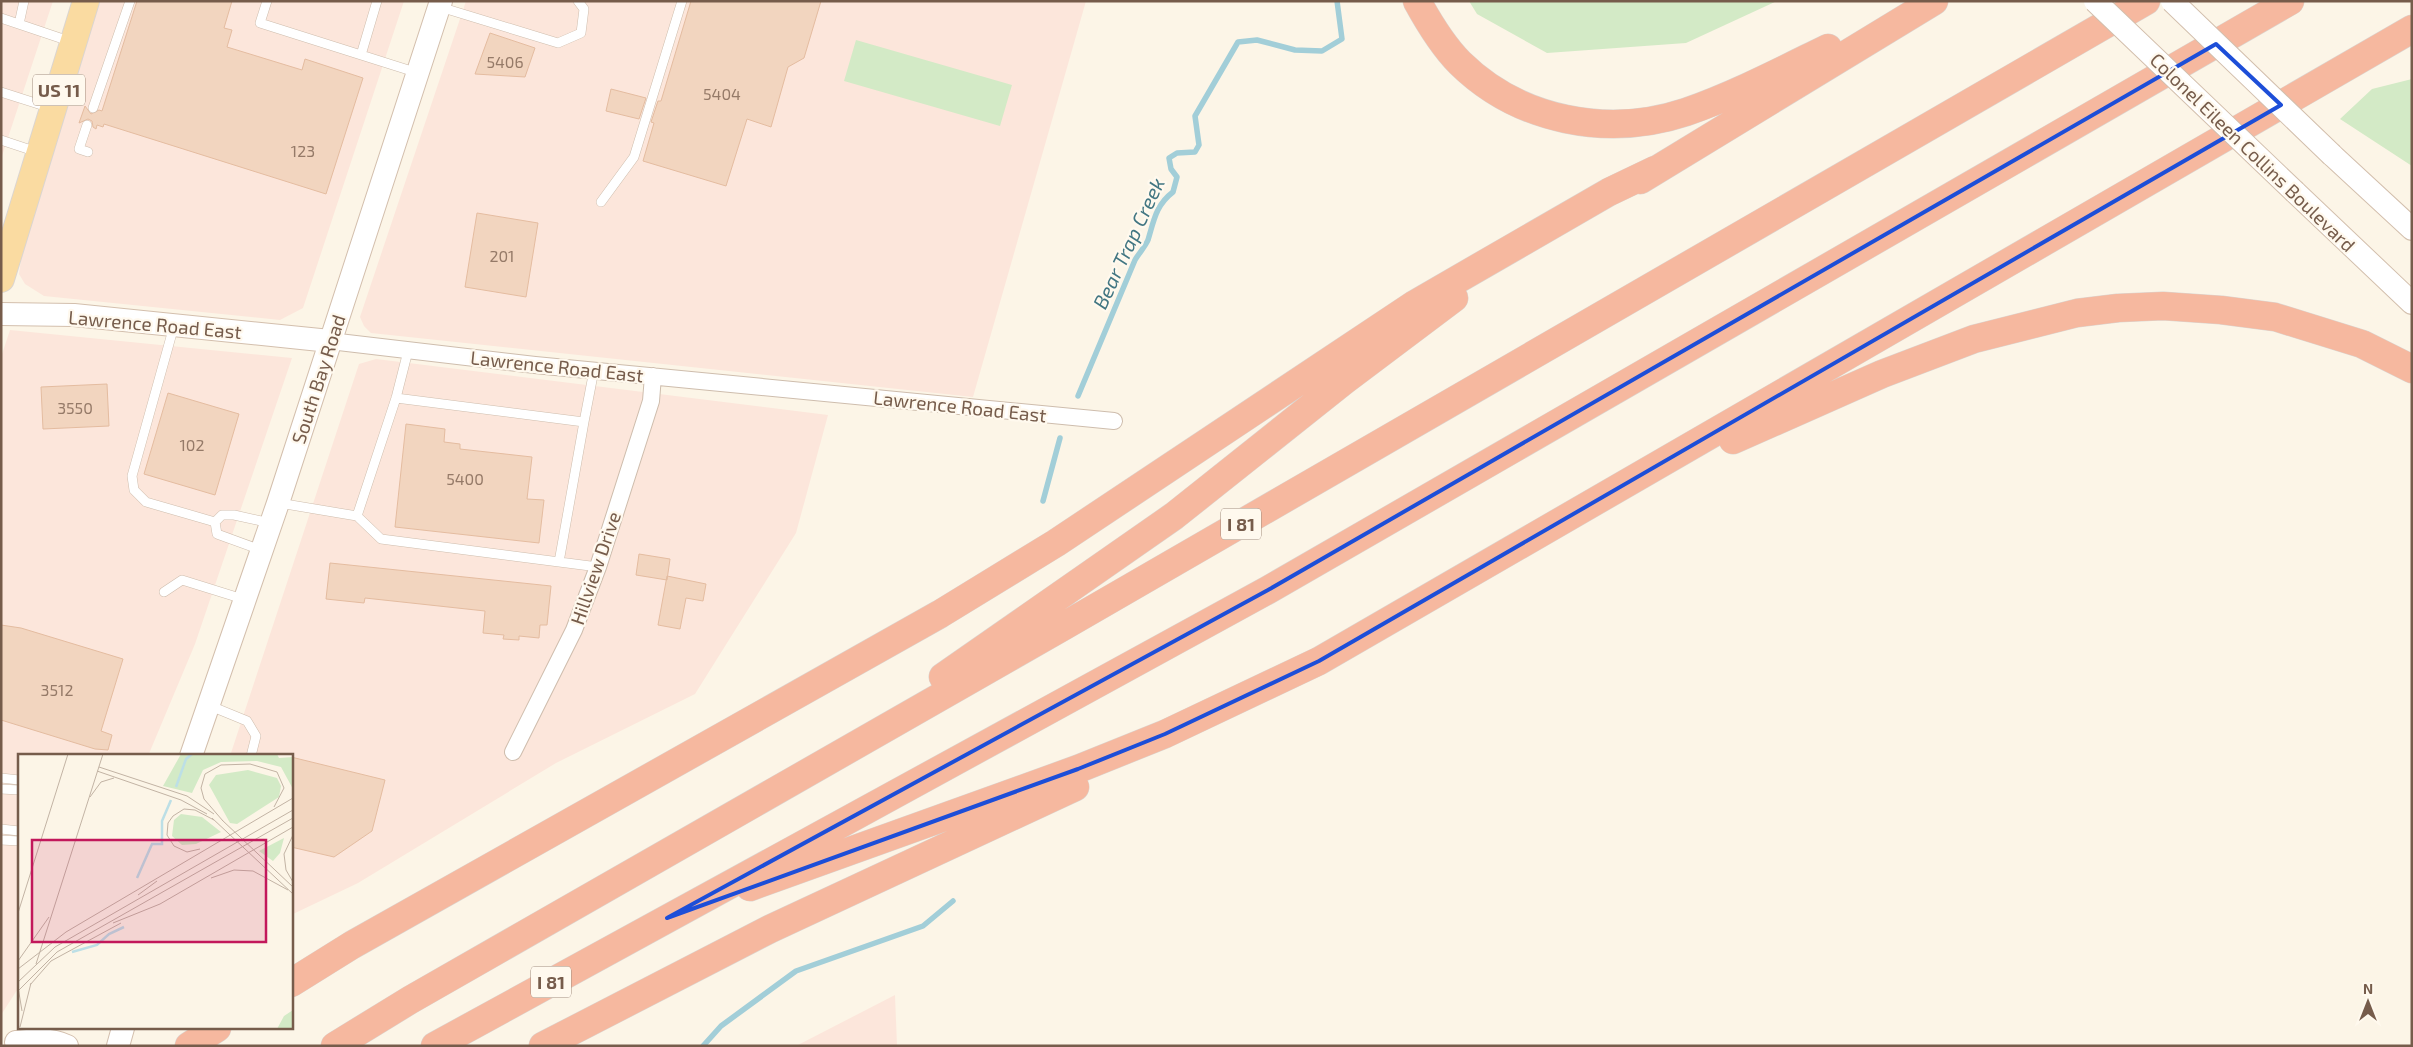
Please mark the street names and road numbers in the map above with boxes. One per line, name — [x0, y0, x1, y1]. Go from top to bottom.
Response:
street label: Colonel Eileen Collins Boulevard — [2146, 48, 2360, 256]
road number: US 11 — [33, 74, 85, 106]
street label: Lawrence Road East — [67, 305, 243, 343]
street label: South Bay Road — [286, 311, 350, 447]
street label: Lawrence Road East — [469, 345, 645, 387]
street label: Lawrence Road East — [872, 385, 1048, 427]
road number: I 81 — [1221, 508, 1261, 540]
street label: Hillview Drive — [565, 509, 625, 627]
road number: I 81 — [531, 966, 571, 998]

